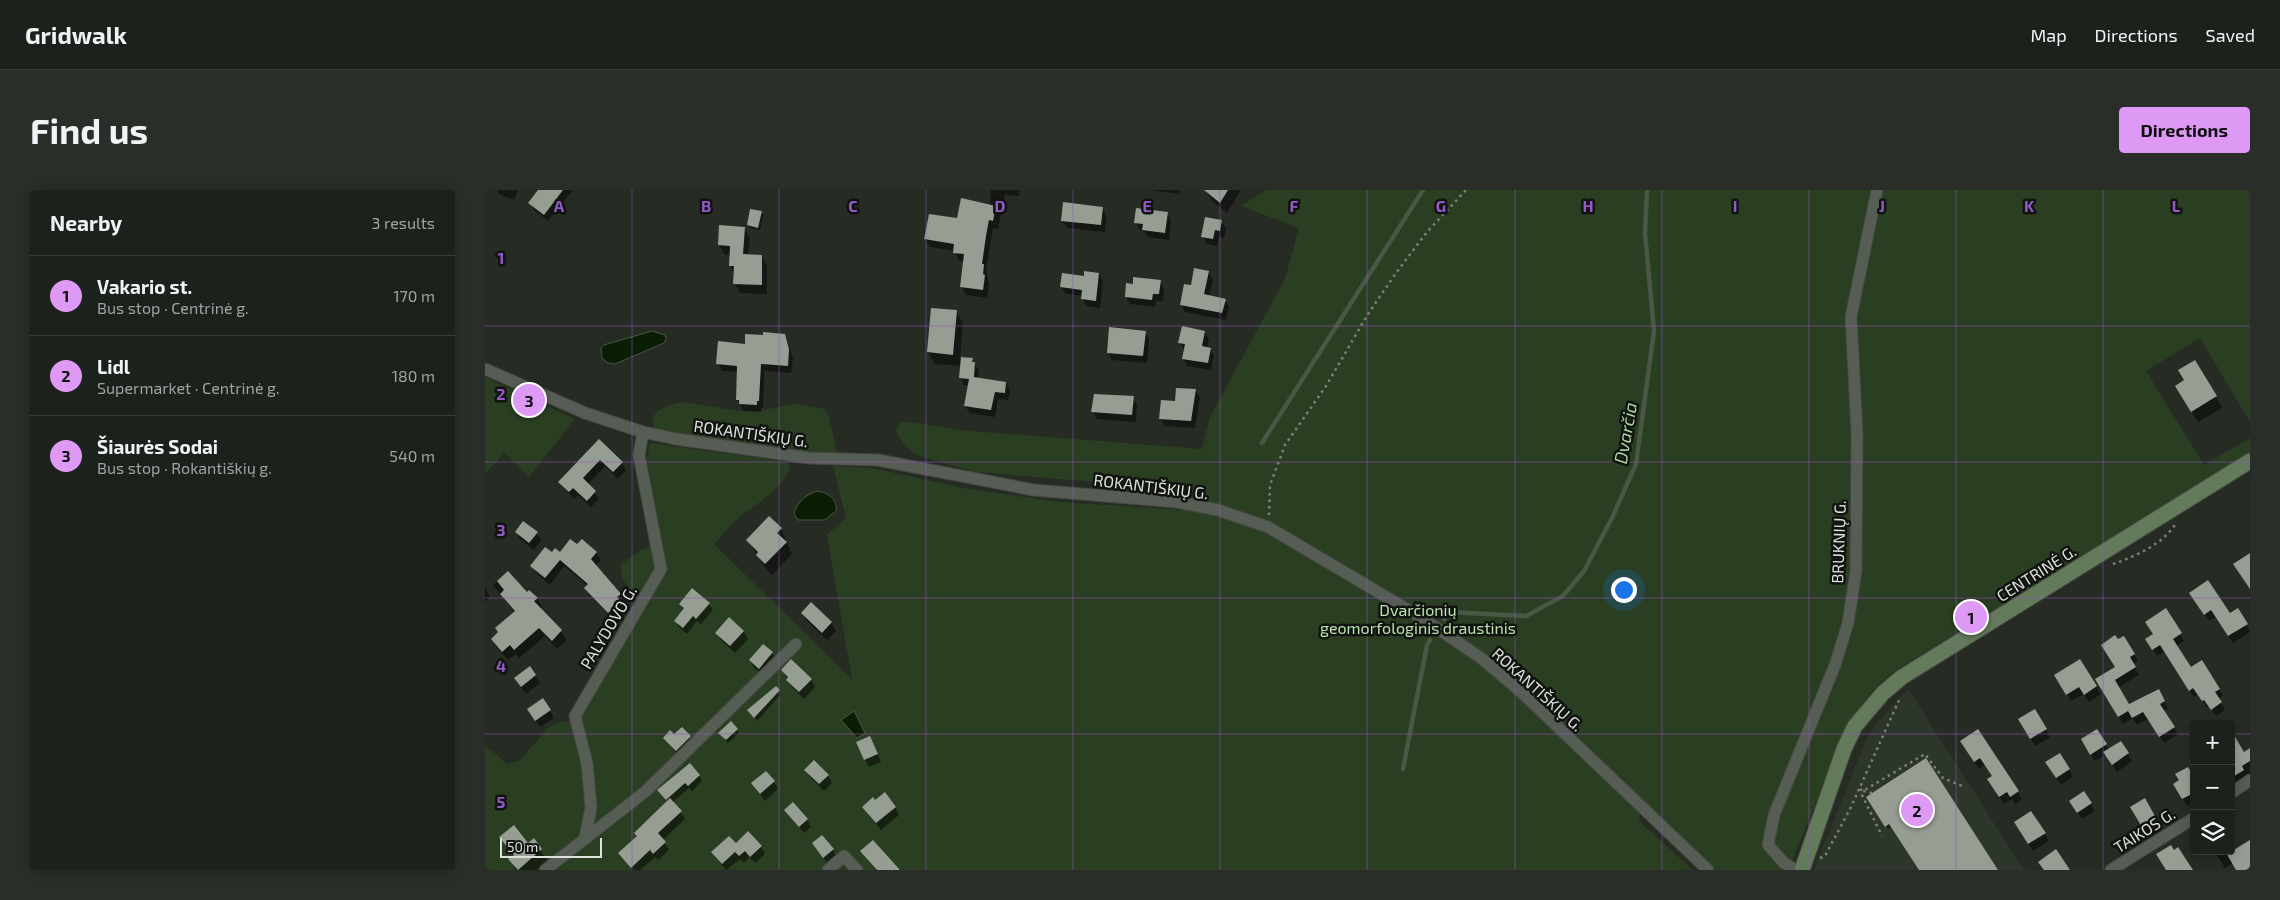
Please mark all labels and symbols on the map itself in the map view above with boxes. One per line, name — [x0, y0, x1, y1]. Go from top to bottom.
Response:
text: A — [554, 196, 565, 215]
text: B — [701, 196, 711, 215]
text: C — [848, 196, 858, 215]
text: D — [995, 196, 1006, 215]
text: E — [1142, 196, 1152, 215]
text: F — [1290, 196, 1299, 215]
text: G — [1436, 196, 1446, 215]
text: H — [1582, 196, 1594, 215]
text: I — [1733, 196, 1737, 215]
text: J — [1879, 196, 1885, 215]
text: K — [2024, 196, 2035, 215]
text: L — [2172, 196, 2181, 215]
text: 1 — [498, 248, 504, 267]
pin: 3 — [513, 381, 545, 419]
text: 2 — [496, 384, 506, 403]
water label: Dvarčia — [1609, 400, 1641, 466]
street label: ROKANTIŠKIŲ G. — [693, 416, 809, 450]
street label: ROKANTIŠKIŲ G. — [1093, 470, 1209, 502]
street label: BRUKNIŲ G. — [1827, 500, 1849, 584]
text: 3 — [496, 520, 506, 539]
street label: CENTRINĖ G. — [1993, 541, 2079, 605]
your location — [1611, 577, 1637, 603]
street label: PALYDOVO G. — [576, 582, 640, 672]
pin: 1 — [1955, 598, 1987, 636]
park label: Dvarčionių geomorfologinis draustinis — [1320, 600, 1516, 637]
street label: ROKANTIŠKIŲ G. — [1489, 643, 1587, 735]
text: 4 — [496, 656, 506, 675]
pin: 2 — [1901, 791, 1933, 829]
text: 5 — [497, 792, 506, 811]
street label: TAIKOS G. — [2110, 804, 2178, 856]
scale bar — [500, 835, 603, 858]

